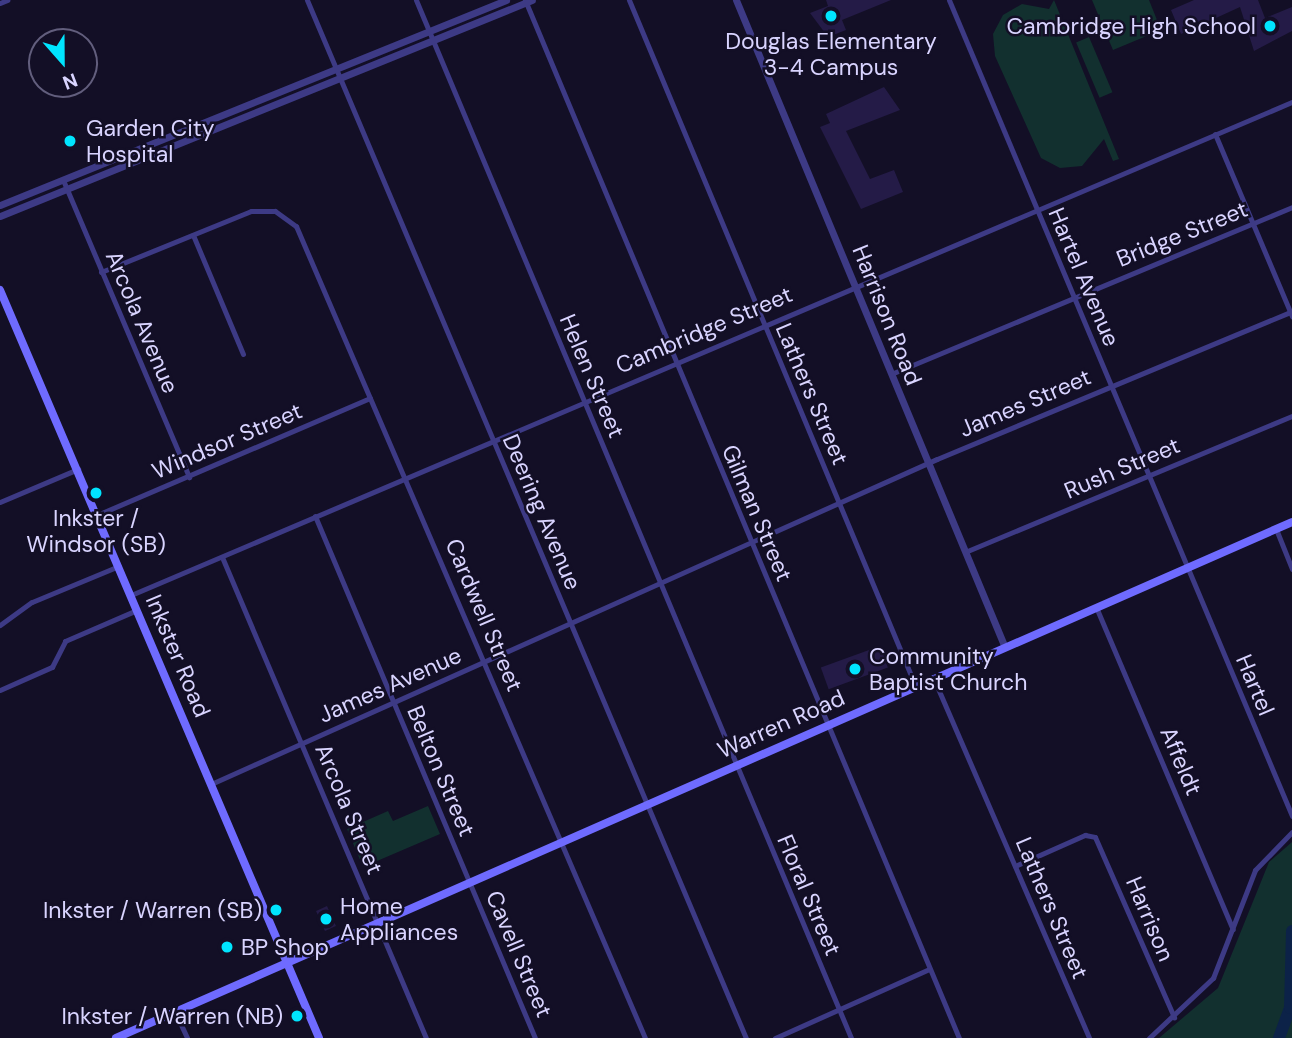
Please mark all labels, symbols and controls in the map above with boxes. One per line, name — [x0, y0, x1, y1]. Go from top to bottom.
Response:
marker: Douglas Elementary 3-4 Campus — [823, 8, 839, 24]
place label: Cambridge High School — [1007, 12, 1256, 40]
marker: Cambridge High School — [1262, 18, 1278, 34]
place label: Douglas Elementary 3-4 Campus — [725, 27, 937, 81]
north arrow — [28, 28, 98, 98]
text: N — [59, 67, 81, 95]
place label: Garden City Hospital — [86, 114, 215, 168]
marker: Garden City Hospital — [60, 131, 80, 151]
street label: Bridge Street — [1112, 195, 1252, 273]
street label: Hartel Avenue — [1042, 204, 1126, 350]
street label: Harrison Road — [846, 241, 928, 389]
street label: Arcola Avenue — [100, 247, 184, 397]
street label: Cambridge Street — [612, 280, 796, 380]
street label: Helen Street — [554, 310, 630, 442]
street label: Lathers Street — [770, 319, 854, 469]
street label: James Street — [955, 363, 1095, 443]
street label: Windsor Street — [148, 397, 306, 485]
street label: Deering Avenue — [497, 430, 587, 594]
street label: Rush Street — [1060, 431, 1184, 505]
street label: Gilman Street — [716, 441, 798, 585]
marker: Inkster / Windsor (SB) — [88, 485, 104, 501]
place label: Inkster / Windsor (SB) — [26, 504, 166, 558]
street label: Cardwell Street — [439, 534, 529, 696]
street label: Inkster Road — [140, 591, 216, 721]
street label: James Avenue — [314, 641, 466, 729]
place label: Community Baptist Church — [869, 642, 1027, 696]
street label: Hartel — [1230, 650, 1280, 720]
marker: Community Baptist Church — [847, 661, 863, 677]
street label: Warren Road — [713, 684, 849, 764]
street label: Belton Street — [401, 702, 481, 840]
street label: Affeldt — [1154, 723, 1208, 799]
street label: Arcola Street — [309, 740, 389, 878]
street label: Floral Street — [771, 830, 847, 960]
street label: Lathers Street — [1010, 833, 1094, 983]
street label: Harrison — [1120, 873, 1180, 965]
street label: Cavell Street — [480, 887, 558, 1021]
place label: Home Appliances — [340, 892, 458, 946]
place label: Inkster / Warren (SB) — [43, 896, 262, 924]
marker: Inkster / Warren (SB) — [268, 902, 284, 918]
marker: Home Appliances — [318, 911, 334, 927]
place label: BP Shop — [241, 933, 329, 961]
marker: BP Shop — [219, 939, 235, 955]
place label: Inkster / Warren (NB) — [61, 1002, 283, 1030]
marker: Inkster / Warren (NB) — [289, 1008, 305, 1024]

